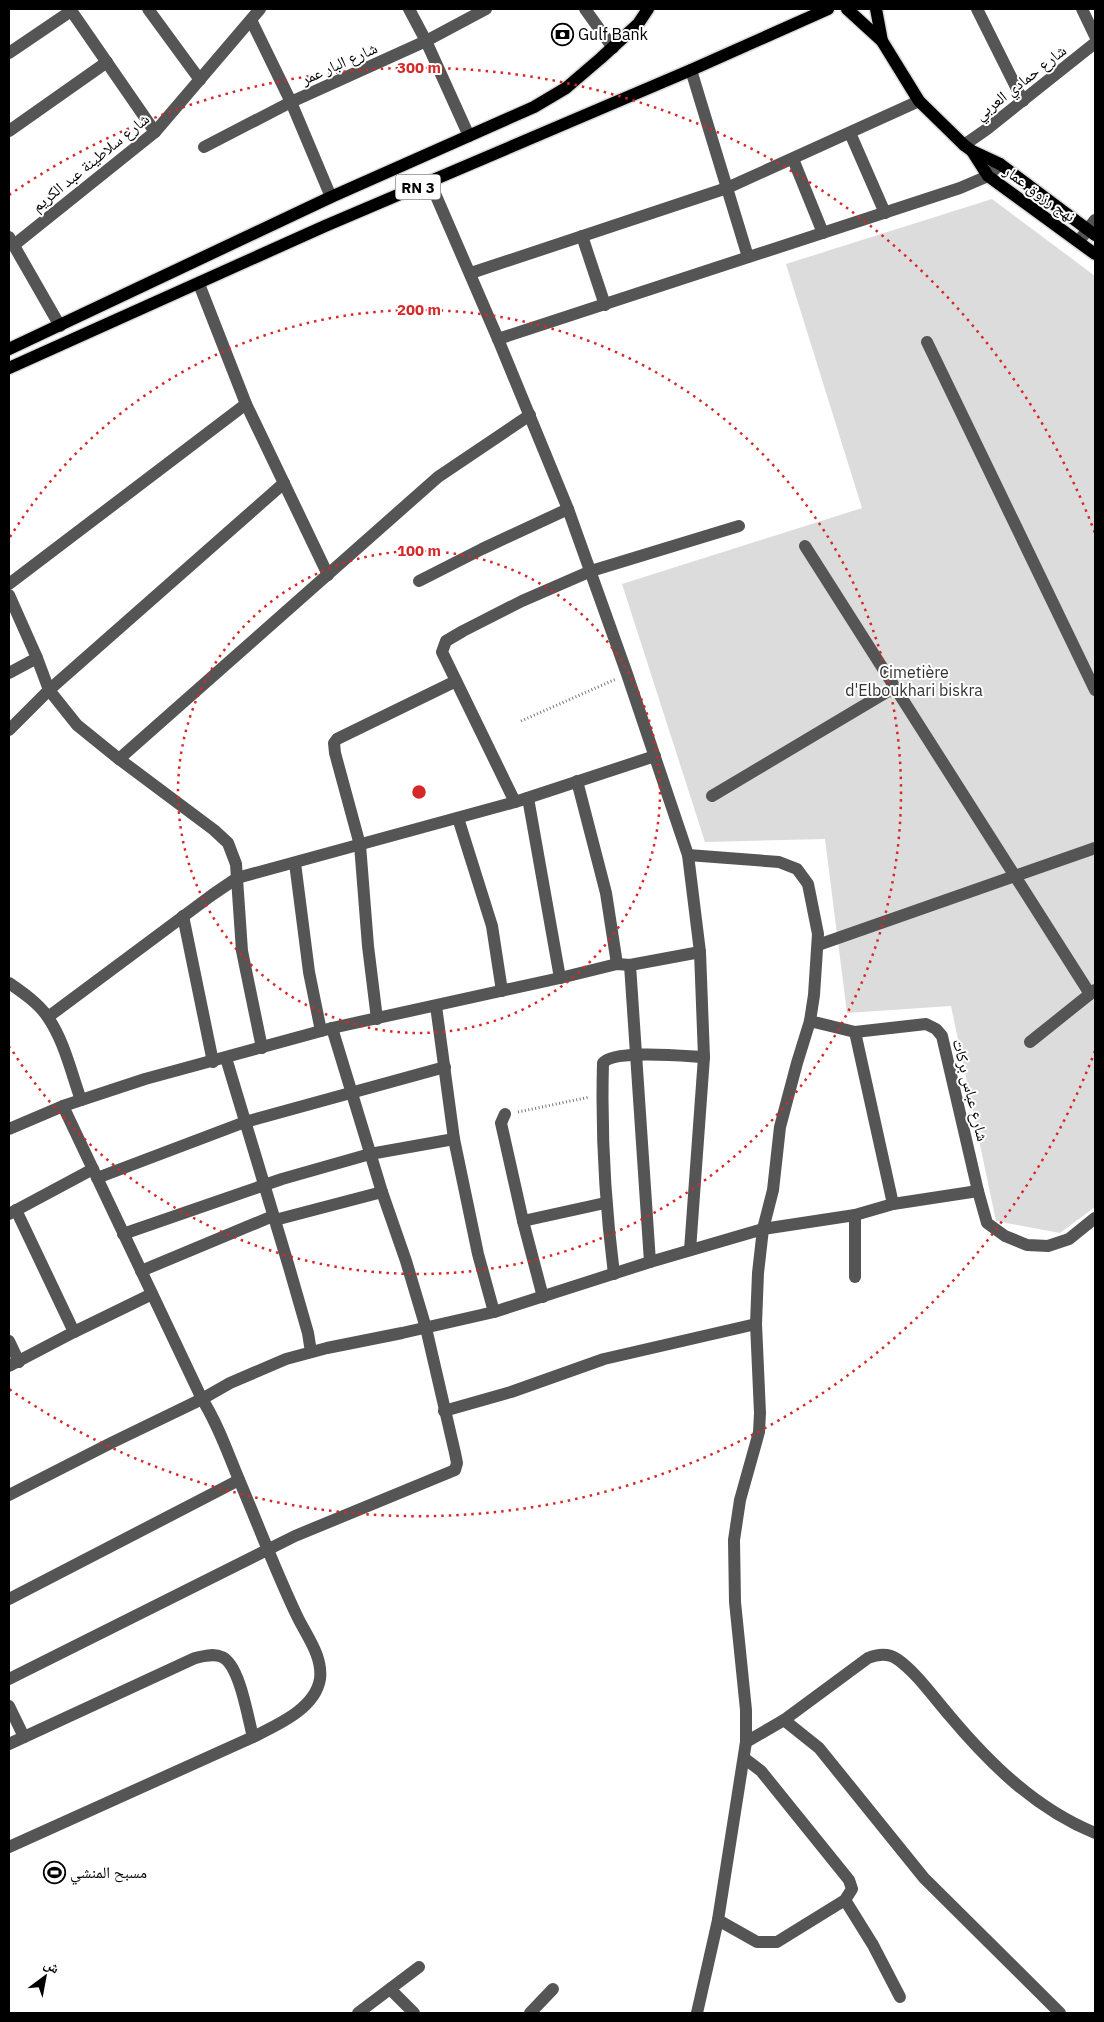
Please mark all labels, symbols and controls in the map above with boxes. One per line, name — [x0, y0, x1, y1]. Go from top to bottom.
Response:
bank icon: Gulf Bank — [550, 22, 574, 46]
place label: Gulf Bank — [578, 24, 649, 44]
street label: شارع البار عمر — [297, 37, 381, 90]
street label: شارع حمادي العربي — [970, 40, 1072, 126]
text: 300 m — [397, 58, 441, 77]
street label: شارع سلاطينة عبد الكريم — [27, 108, 153, 216]
street label: نهج رزوق عمار — [999, 160, 1080, 227]
road number: RN 3 — [396, 174, 440, 200]
text: 200 m — [397, 300, 441, 319]
text: 100 m — [397, 541, 441, 560]
park label: Cimetière d'Elboukhari biskra — [845, 662, 983, 700]
centre of rings — [410, 783, 428, 801]
street label: شارع عباس بركات — [948, 1037, 993, 1144]
sports icon: مسبح المنشي — [42, 1860, 66, 1884]
place label: مسبح المنشي — [70, 1862, 147, 1885]
north arrow — [20, 1952, 70, 2002]
text: ش — [41, 1954, 63, 1978]

